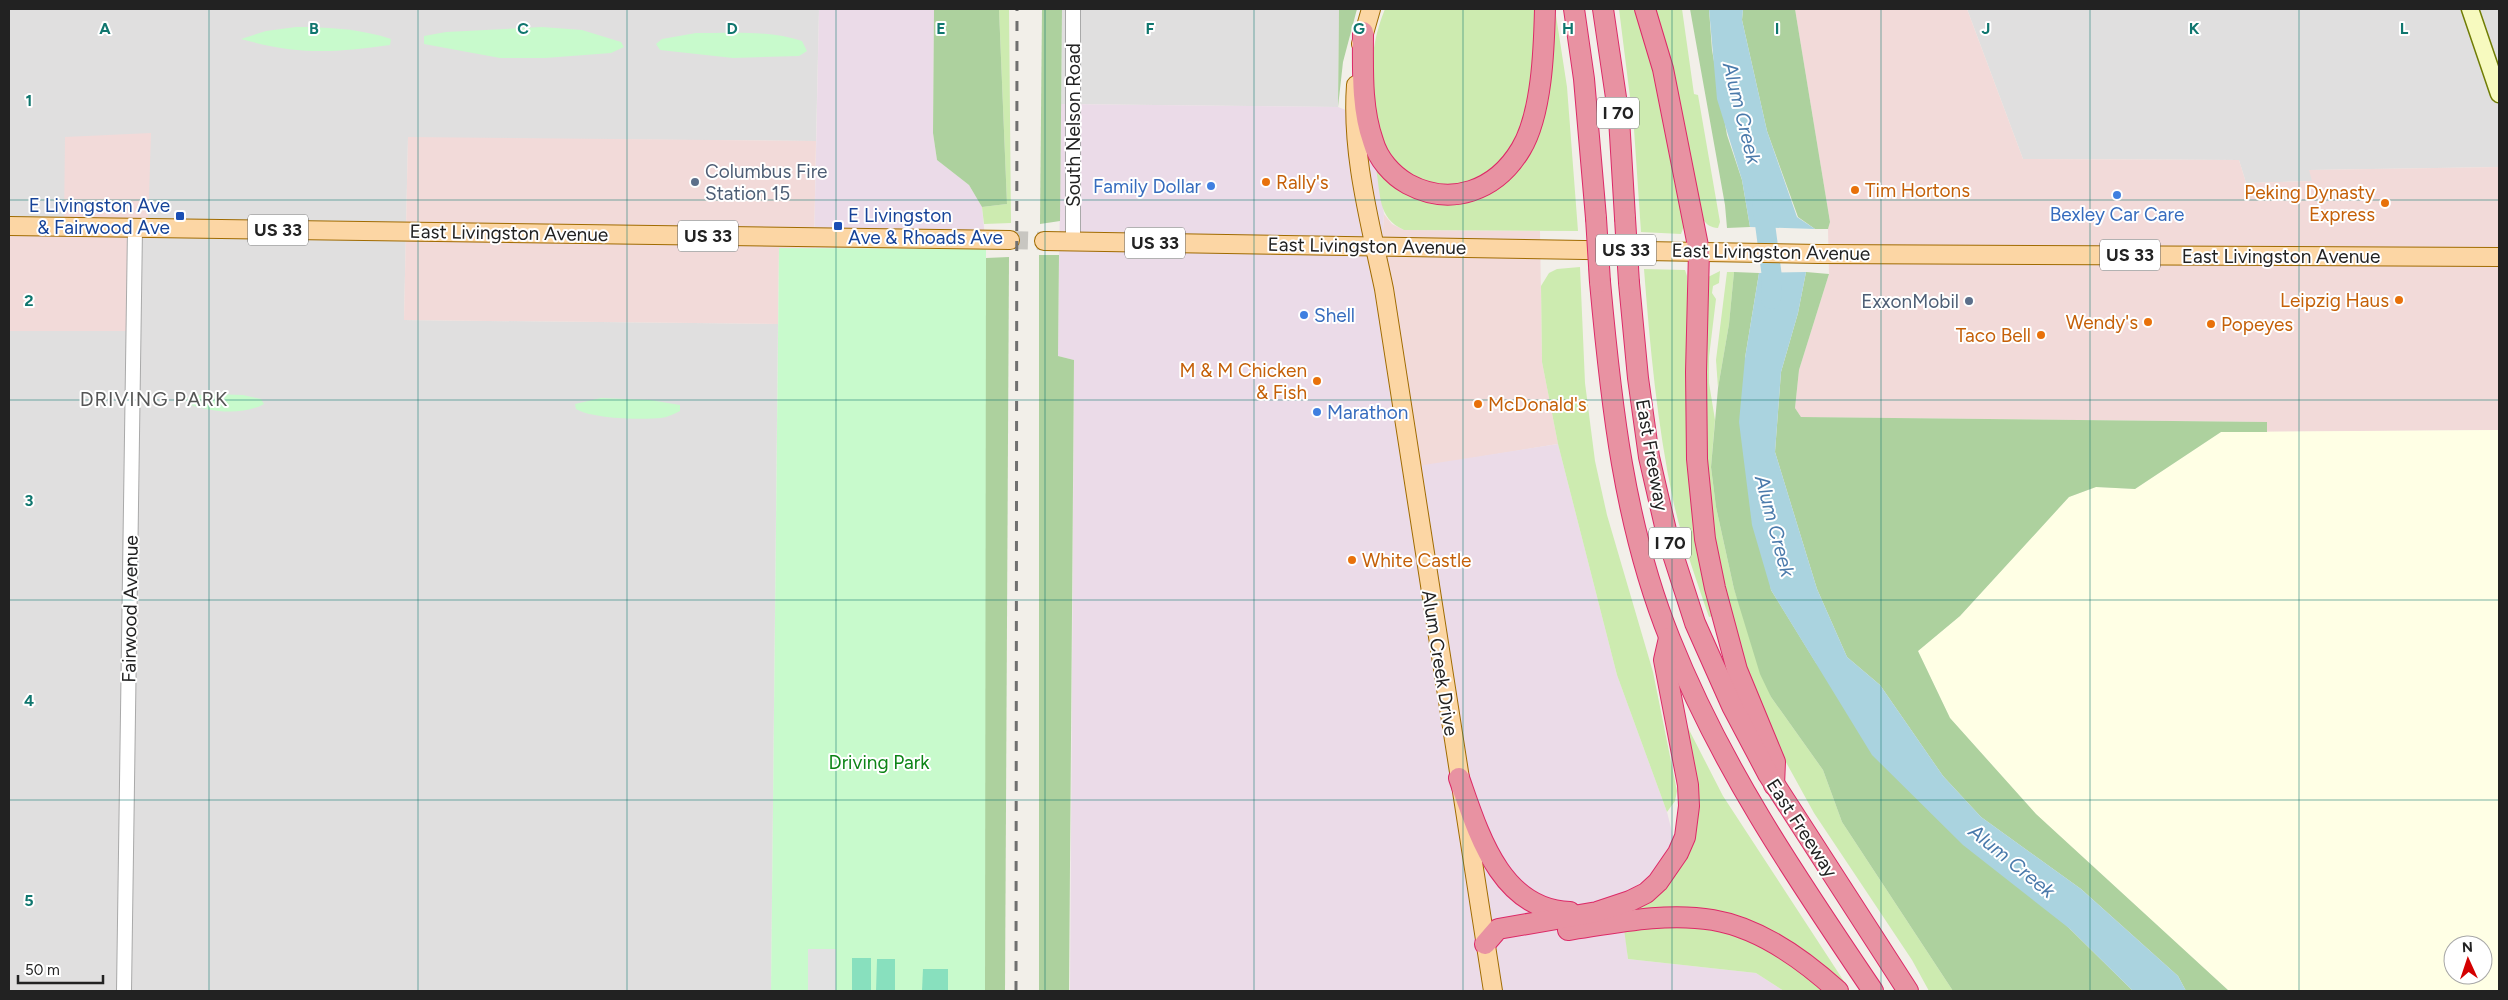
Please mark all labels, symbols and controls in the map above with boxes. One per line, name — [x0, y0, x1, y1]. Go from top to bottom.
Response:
text: A — [99, 19, 111, 38]
text: B — [309, 19, 319, 38]
text: C — [517, 19, 529, 38]
text: D — [726, 19, 738, 38]
text: E — [936, 19, 946, 38]
text: F — [1146, 19, 1155, 38]
text: G — [1353, 19, 1365, 38]
text: H — [1562, 19, 1574, 38]
text: I — [1775, 19, 1779, 38]
text: J — [1982, 19, 1990, 38]
text: K — [2189, 19, 2200, 38]
text: L — [2400, 19, 2409, 38]
street label: South Nelson Road — [1062, 43, 1085, 207]
water label: Alum Creek — [1718, 59, 1767, 168]
text: 1 — [26, 91, 32, 110]
road number: I 70 — [1597, 98, 1639, 128]
place label: Columbus Fire Station 15 — [705, 160, 827, 205]
place label: Rally's — [1276, 171, 1329, 194]
place label: Family Dollar — [1093, 175, 1202, 198]
marker: Columbus Fire Station 15 — [689, 176, 701, 188]
marker: Rally's — [1260, 176, 1272, 188]
place label: Tim Hortons — [1865, 179, 1970, 202]
marker: Family Dollar — [1205, 180, 1217, 192]
place label: Peking Dynasty Express — [2244, 181, 2375, 226]
marker: Tim Hortons — [1849, 184, 1861, 196]
marker: Bexley Car Care — [2111, 189, 2123, 201]
place label: E Livingston Ave & Fairwood Ave — [29, 194, 170, 239]
marker: Peking Dynasty Express — [2379, 197, 2391, 209]
place label: Bexley Car Care — [2050, 203, 2184, 226]
place label: E Livingston Ave & Rhoads Ave — [848, 204, 1003, 249]
marker: E Livingston Ave & Fairwood Ave — [174, 210, 186, 222]
road number: US 33 — [248, 214, 308, 246]
street label: East Livingston Avenue — [410, 220, 608, 246]
road number: US 33 — [678, 220, 738, 252]
marker: E Livingston Ave & Rhoads Ave — [832, 220, 844, 232]
road number: US 33 — [1125, 228, 1185, 258]
street label: East Livingston Avenue — [1268, 233, 1466, 259]
road number: US 33 — [1596, 234, 1656, 266]
street label: East Livingston Avenue — [1672, 239, 1870, 265]
road number: US 33 — [2100, 240, 2160, 270]
street label: East Livingston Avenue — [2182, 245, 2380, 268]
place label: Leipzig Haus — [2280, 289, 2389, 312]
place label: ExxonMobil — [1861, 290, 1959, 313]
text: 2 — [24, 291, 34, 310]
marker: Leipzig Haus — [2393, 294, 2405, 306]
marker: ExxonMobil — [1963, 295, 1975, 307]
place label: Shell — [1314, 304, 1355, 327]
marker: Shell — [1298, 309, 1310, 321]
place label: Wendy's — [2066, 311, 2138, 334]
place label: Popeyes — [2221, 313, 2293, 336]
marker: Wendy's — [2142, 316, 2154, 328]
marker: Popeyes — [2205, 318, 2217, 330]
place label: Taco Bell — [1956, 324, 2031, 347]
marker: Taco Bell — [2035, 329, 2047, 341]
place label: M & M Chicken & Fish — [1180, 359, 1307, 404]
marker: M & M Chicken & Fish — [1311, 375, 1323, 387]
district label: DRIVING PARK — [80, 387, 228, 411]
place label: McDonald's — [1488, 393, 1587, 416]
street label: East Freeway — [1631, 397, 1673, 513]
marker: McDonald's — [1472, 398, 1484, 410]
place label: Marathon — [1327, 401, 1408, 424]
marker: Marathon — [1311, 406, 1323, 418]
water label: Alum Creek — [1750, 472, 1800, 581]
text: 3 — [25, 491, 34, 510]
road number: I 70 — [1649, 528, 1691, 558]
street label: Fairwood Avenue — [117, 535, 143, 683]
place label: White Castle — [1362, 549, 1471, 572]
marker: White Castle — [1346, 554, 1358, 566]
street label: Alum Creek Drive — [1417, 588, 1463, 738]
text: 4 — [24, 691, 34, 710]
park label: Driving Park — [829, 751, 930, 774]
street label: East Freeway — [1762, 774, 1842, 882]
water label: Alum Creek — [1963, 818, 2061, 904]
text: 5 — [24, 891, 34, 910]
north arrow — [2443, 935, 2493, 985]
text: N — [2461, 939, 2473, 956]
scale bar — [18, 952, 102, 984]
text: 50 m — [25, 961, 60, 979]

